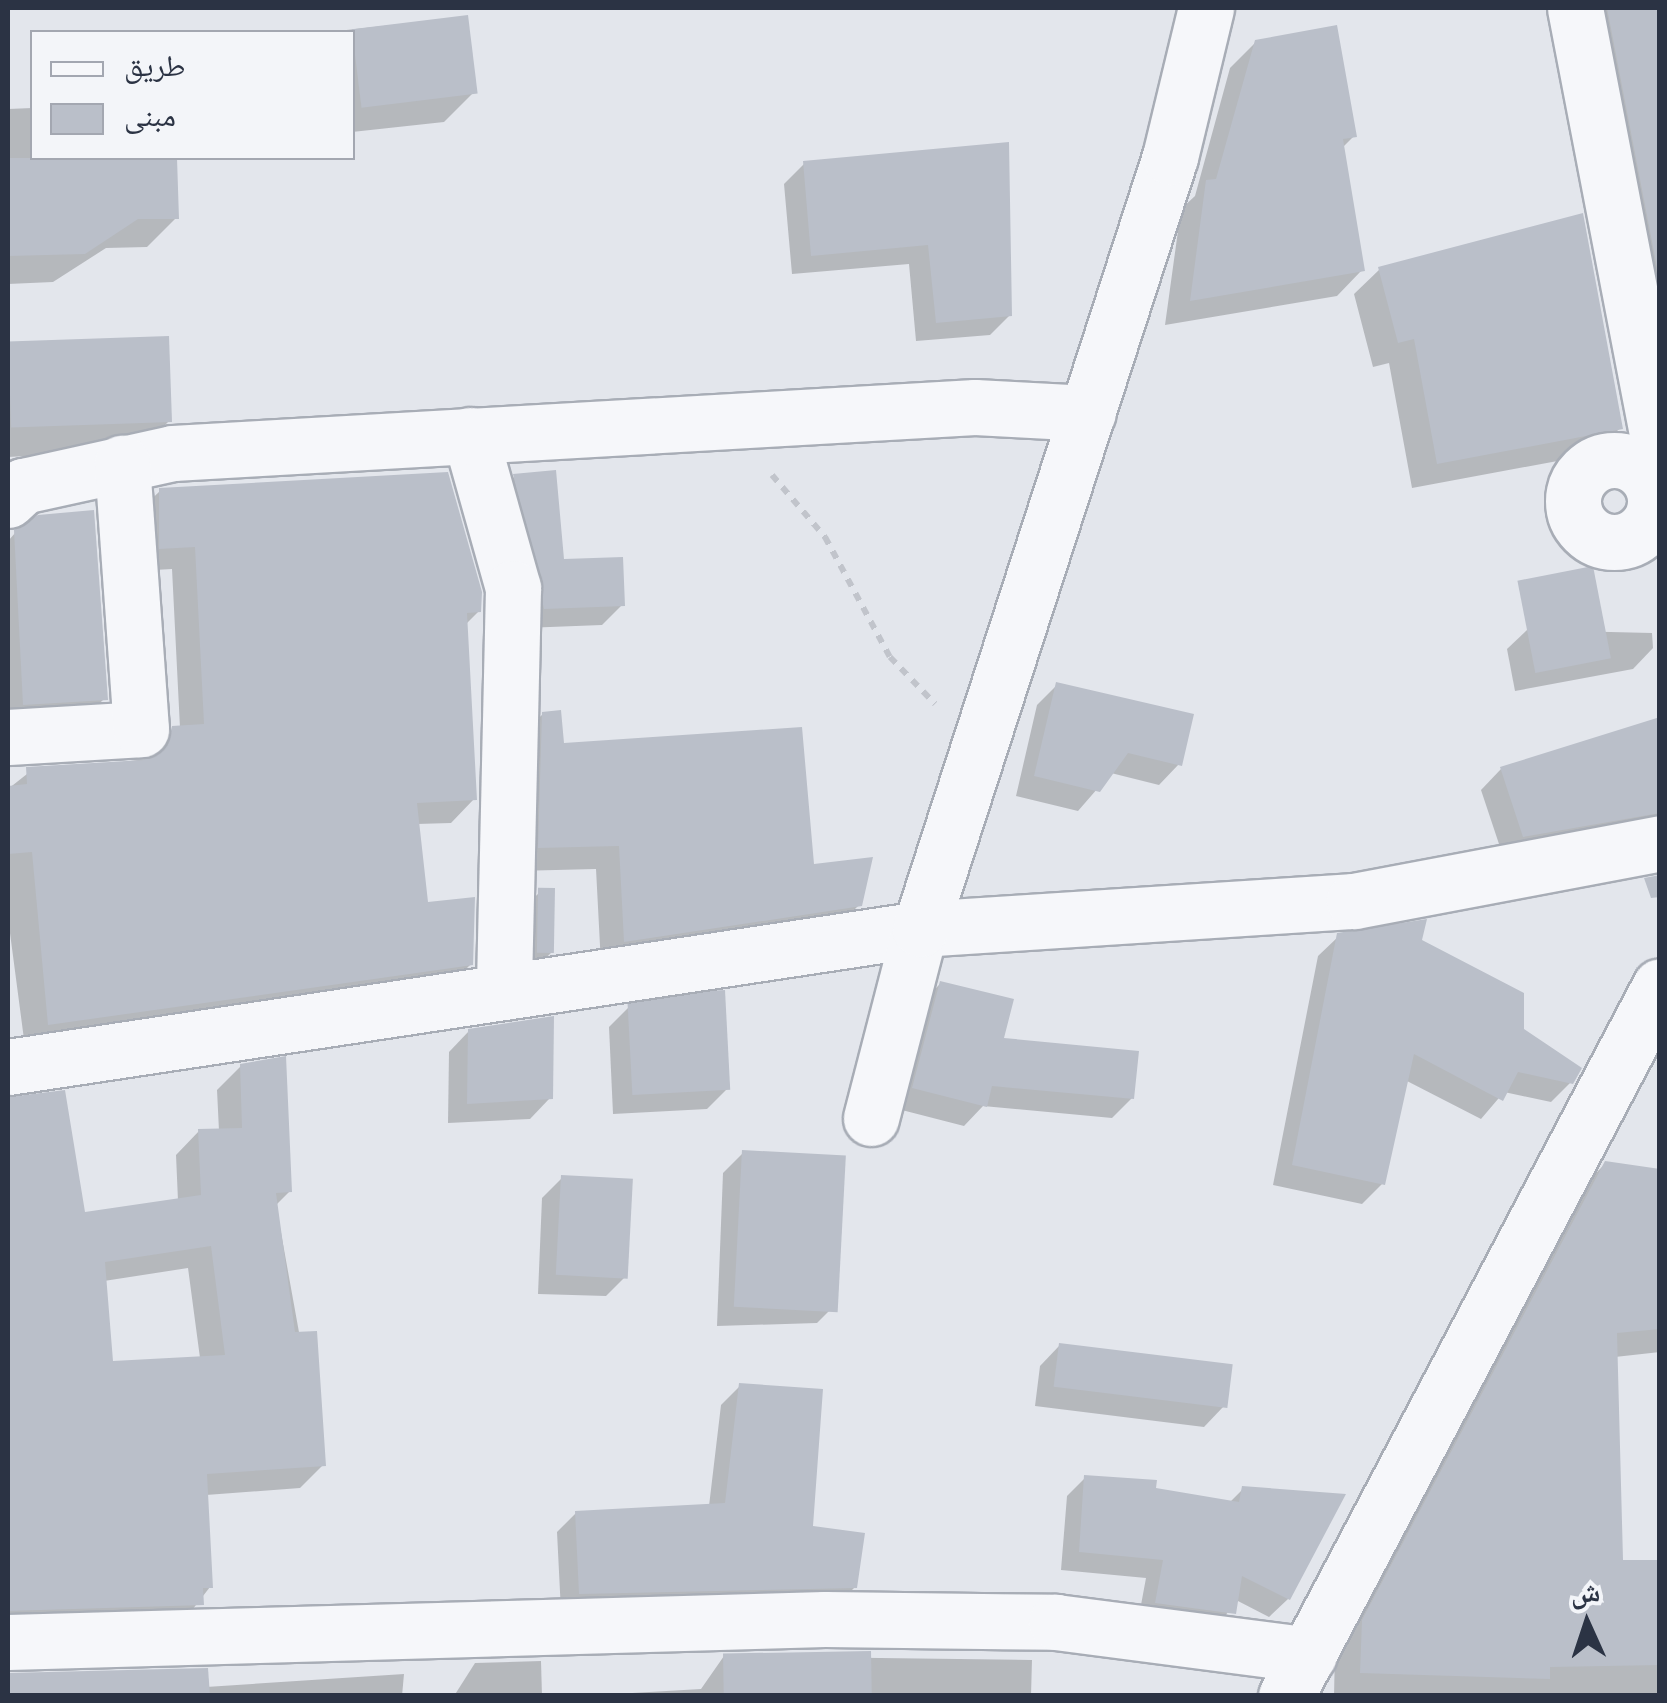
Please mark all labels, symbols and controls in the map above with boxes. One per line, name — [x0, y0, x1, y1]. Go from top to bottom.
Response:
legend — [30, 30, 355, 160]
text: طريق — [124, 48, 185, 83]
text: مبنى — [124, 98, 176, 133]
north arrow — [1537, 1573, 1637, 1673]
text: ش — [1570, 1575, 1601, 1610]

